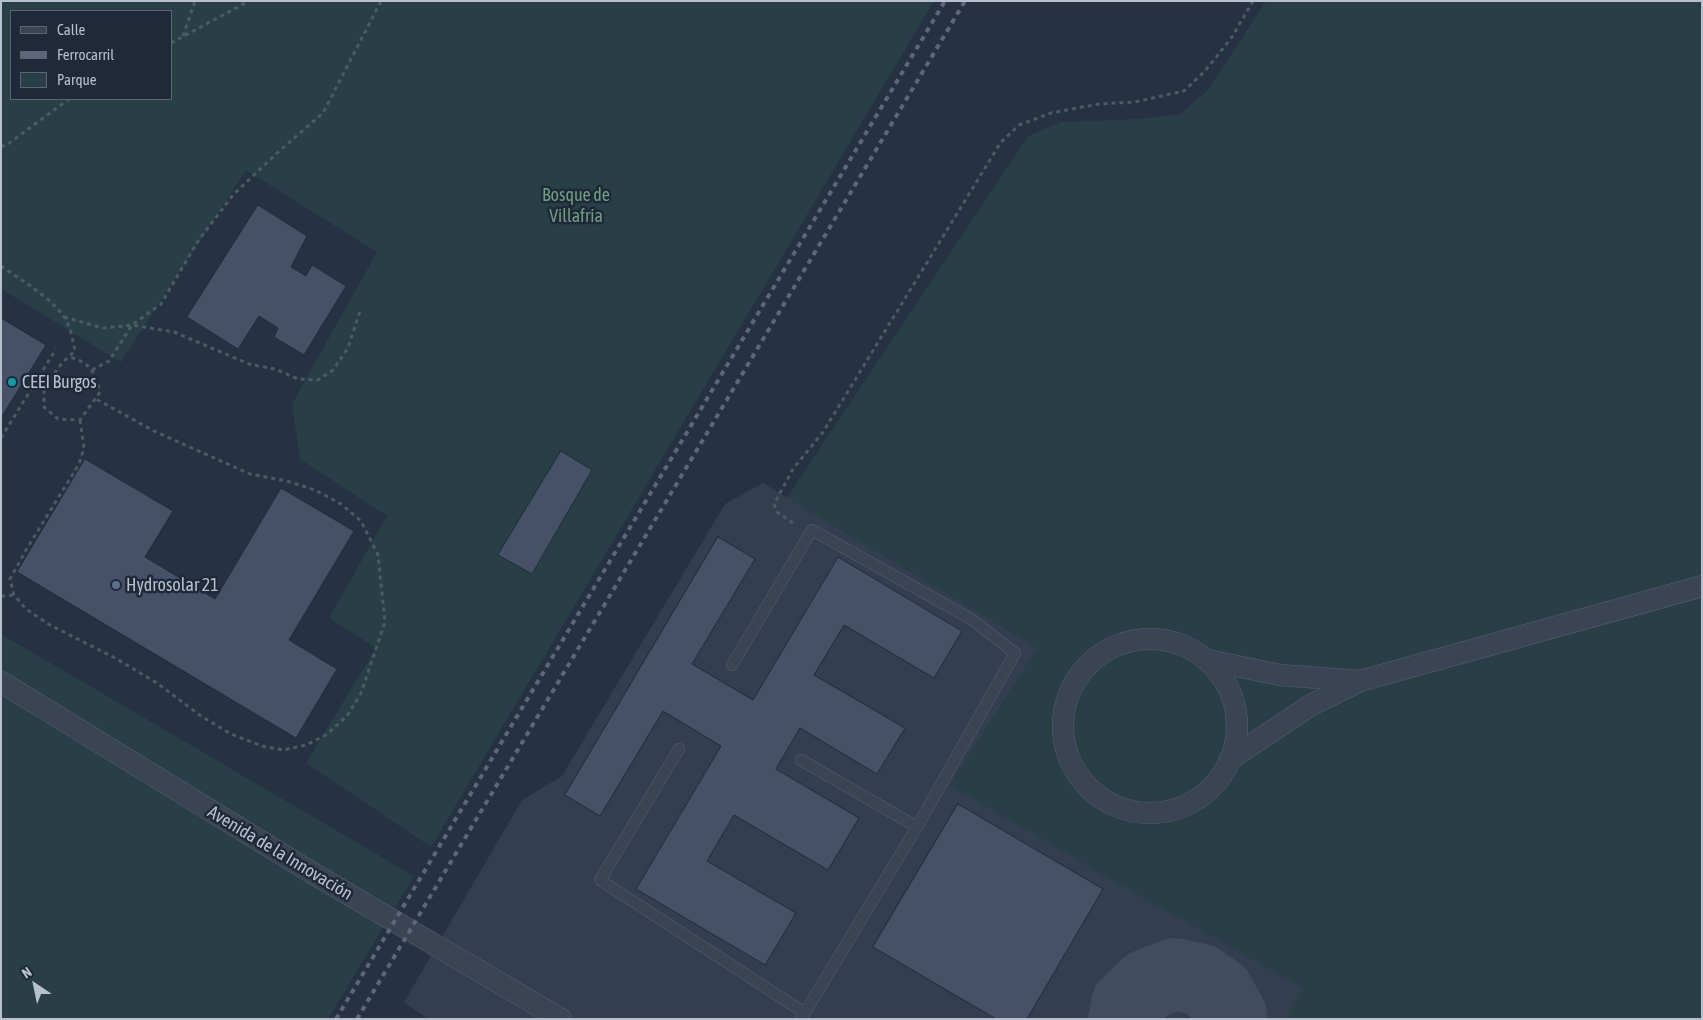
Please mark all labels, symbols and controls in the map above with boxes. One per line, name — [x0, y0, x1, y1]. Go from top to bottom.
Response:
legend — [10, 10, 172, 100]
text: Calle — [57, 21, 85, 38]
text: Ferrocarril — [57, 46, 114, 63]
text: Parque — [57, 71, 97, 88]
park label: Bosque de Villafría — [542, 184, 610, 226]
place label: CEEI Burgos — [22, 371, 97, 393]
marker: CEEI Burgos — [6, 376, 18, 388]
place label: Hydrosolar 21 — [126, 574, 219, 596]
marker: Hydrosolar 21 — [110, 579, 122, 591]
street label: Avenida de la Innovación — [204, 801, 356, 905]
north arrow — [10, 960, 60, 1010]
text: N — [19, 964, 35, 982]

